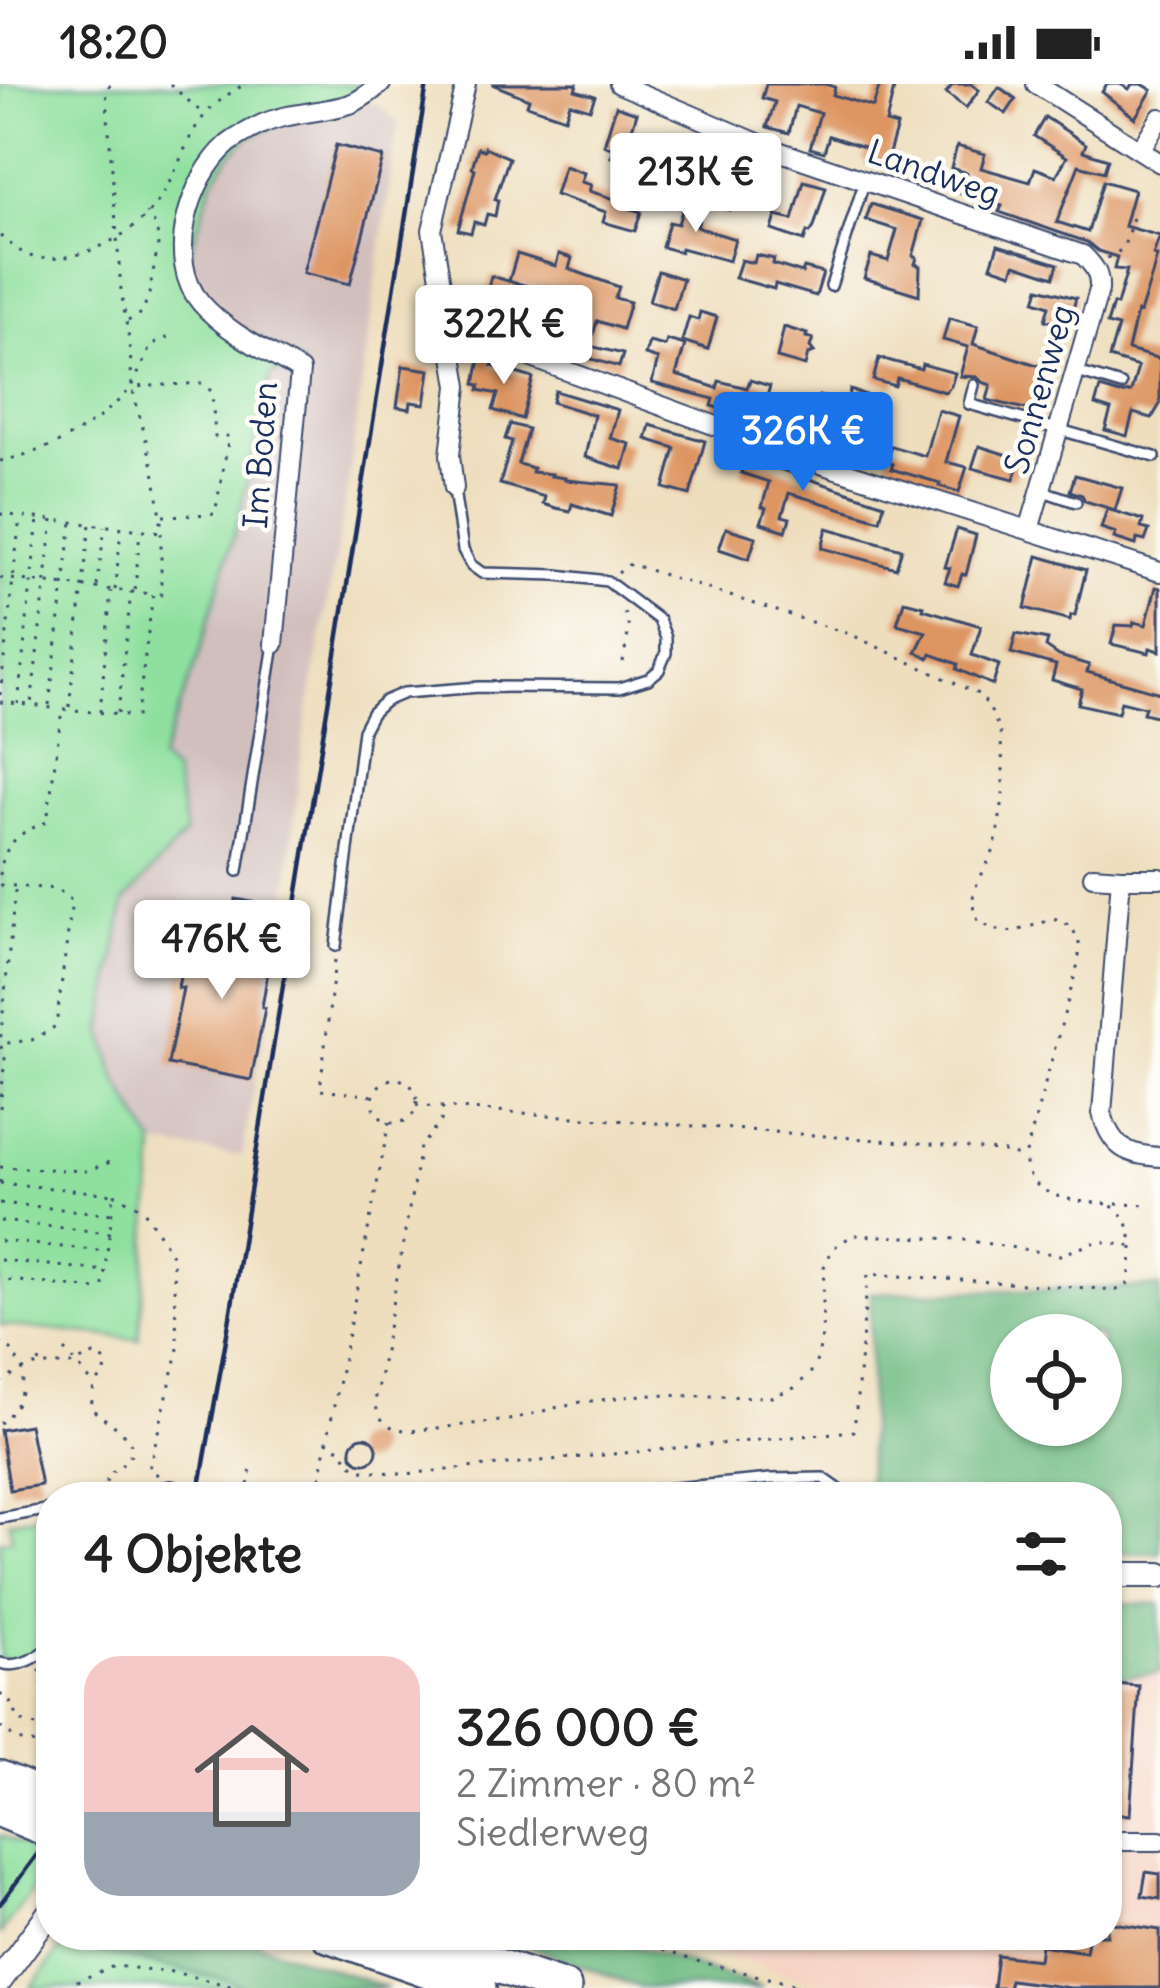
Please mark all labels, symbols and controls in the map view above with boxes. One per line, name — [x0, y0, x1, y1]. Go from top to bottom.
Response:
text: 18:20 — [60, 14, 168, 70]
street label: Landweg — [862, 130, 1006, 214]
pin: 213K € — [598, 133, 794, 235]
text: 213K € — [637, 147, 755, 196]
pin: 322K € — [406, 285, 602, 387]
text: 322K € — [442, 299, 566, 348]
street label: Sonnenweg — [995, 300, 1083, 478]
street label: Im Boden — [234, 380, 286, 530]
pin: 326K € — [705, 392, 901, 494]
text: 326K € — [741, 406, 865, 455]
pin: 476K € — [124, 900, 320, 1002]
text: 476K € — [161, 914, 283, 963]
map controls — [990, 1314, 1122, 1446]
button: locate — [990, 1314, 1122, 1446]
icon: filters — [1008, 1521, 1074, 1587]
text: 4 Objekte — [84, 1522, 302, 1586]
text: 326 000 € — [456, 1695, 700, 1759]
icon: home — [180, 1704, 324, 1848]
text: 2 Zimmer · 80 m² — [456, 1759, 756, 1808]
text: Siedlerweg — [456, 1808, 649, 1857]

